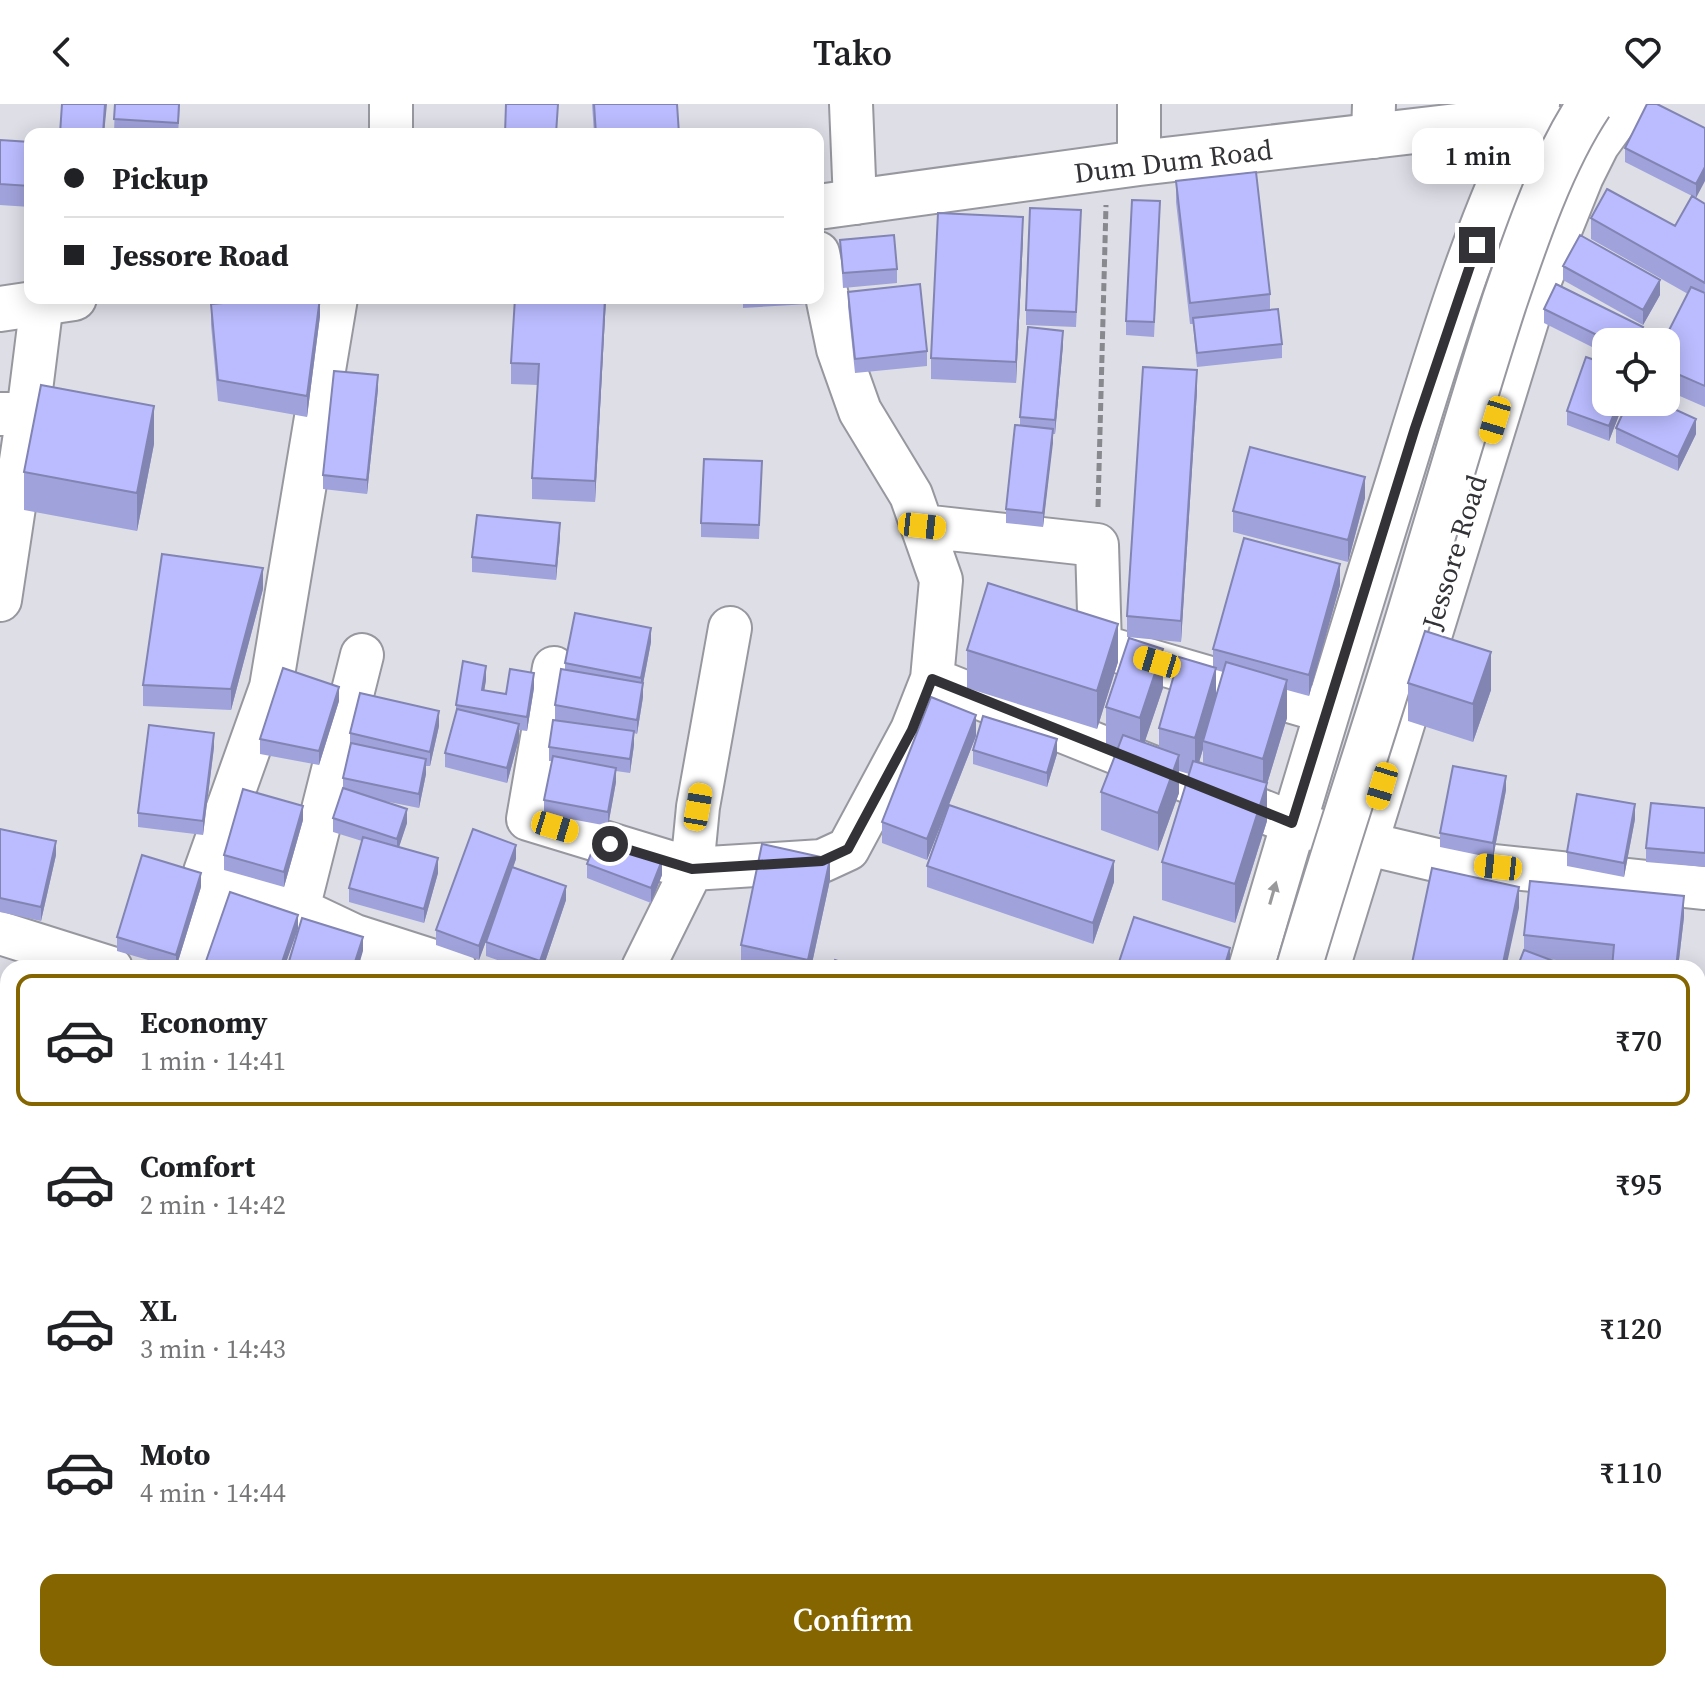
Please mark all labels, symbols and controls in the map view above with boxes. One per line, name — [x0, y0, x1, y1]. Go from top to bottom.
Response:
text: Tako — [813, 28, 892, 77]
icon: back — [40, 30, 84, 74]
icon: heart — [1621, 30, 1665, 74]
callout: 1 min — [1411, 129, 1543, 185]
street label: Dum Dum Road — [1072, 130, 1274, 192]
text: 1 min — [1445, 138, 1511, 174]
text: Pickup — [112, 158, 208, 199]
route end — [1459, 227, 1495, 263]
text: Jessore Road — [112, 235, 289, 276]
map controls — [1592, 328, 1680, 416]
button: locate — [1592, 328, 1680, 416]
car — [1477, 394, 1513, 446]
street label: Jessore Road — [1412, 470, 1496, 635]
car — [897, 512, 947, 540]
car — [1131, 644, 1183, 680]
car — [1364, 760, 1400, 812]
car — [682, 781, 714, 833]
car — [529, 809, 581, 845]
route start — [592, 826, 628, 862]
car — [1473, 853, 1523, 881]
one-way arrow — [1267, 880, 1279, 905]
text: Economy — [140, 1002, 268, 1043]
icon: car — [44, 1004, 116, 1076]
text: ₹70 — [1615, 1020, 1662, 1061]
text: 1 min · 14:41 — [140, 1043, 286, 1079]
text: Comfort — [140, 1146, 255, 1187]
icon: car — [44, 1148, 116, 1220]
text: ₹95 — [1615, 1164, 1662, 1205]
text: 2 min · 14:42 — [140, 1187, 286, 1223]
text: XL — [140, 1290, 177, 1331]
icon: car — [44, 1292, 116, 1364]
text: ₹120 — [1600, 1308, 1662, 1349]
text: 3 min · 14:43 — [140, 1331, 286, 1367]
text: Moto — [140, 1434, 211, 1475]
icon: car — [44, 1436, 116, 1508]
text: ₹110 — [1600, 1452, 1662, 1493]
text: 4 min · 14:44 — [140, 1475, 286, 1511]
button: Confirm — [40, 1574, 1666, 1666]

